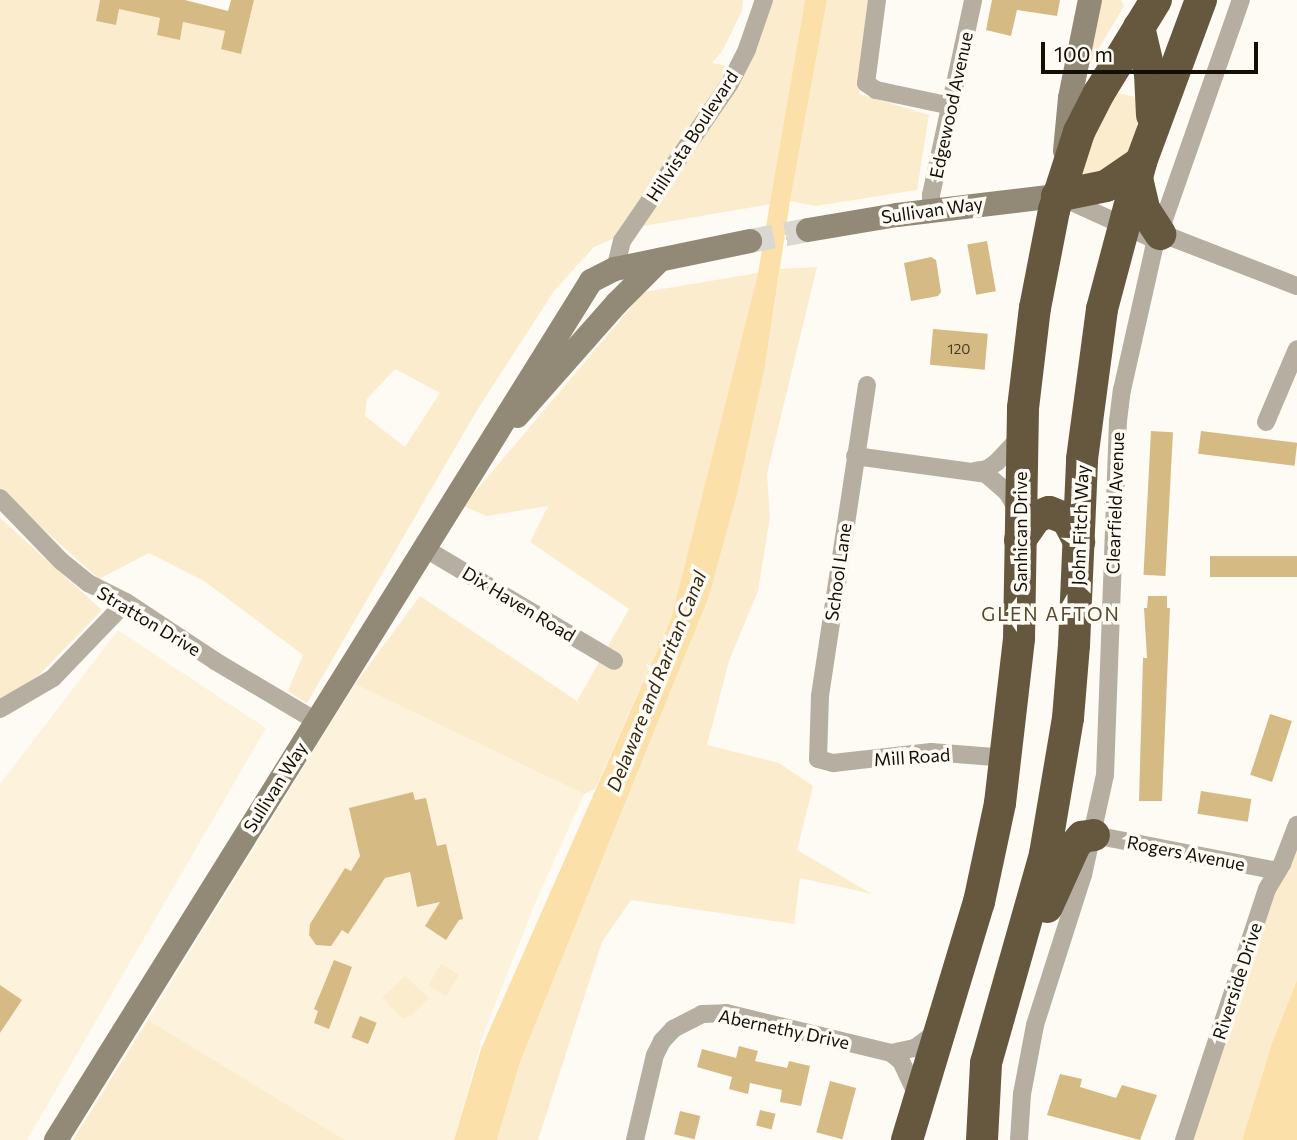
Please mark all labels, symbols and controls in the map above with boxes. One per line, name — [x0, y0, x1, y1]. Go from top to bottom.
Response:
scale bar — [1045, 28, 1262, 72]
street label: Edgewood Avenue — [925, 30, 977, 180]
text: 100 m — [1054, 41, 1113, 66]
street label: Hillvista Boulevard — [642, 67, 742, 205]
street label: Sullivan Way — [880, 192, 984, 228]
house number: 120 — [948, 341, 970, 357]
street label: Clearfield Avenue — [1102, 431, 1128, 575]
street label: John Fitch Way — [1067, 464, 1093, 586]
street label: Sanhican Drive — [1009, 472, 1031, 592]
street label: School Lane — [820, 522, 856, 622]
street label: Dix Haven Road — [459, 562, 579, 646]
water label: Delaware and Raritan Canal — [601, 567, 711, 795]
street label: Stratton Drive — [93, 582, 205, 660]
district label: GLEN AFTON — [983, 603, 1119, 625]
street label: Sullivan Way — [239, 738, 311, 836]
street label: Mill Road — [873, 744, 951, 770]
street label: Rogers Avenue — [1125, 831, 1247, 875]
street label: Riverside Drive — [1208, 920, 1266, 1042]
street label: Abernethy Drive — [717, 1005, 851, 1053]

